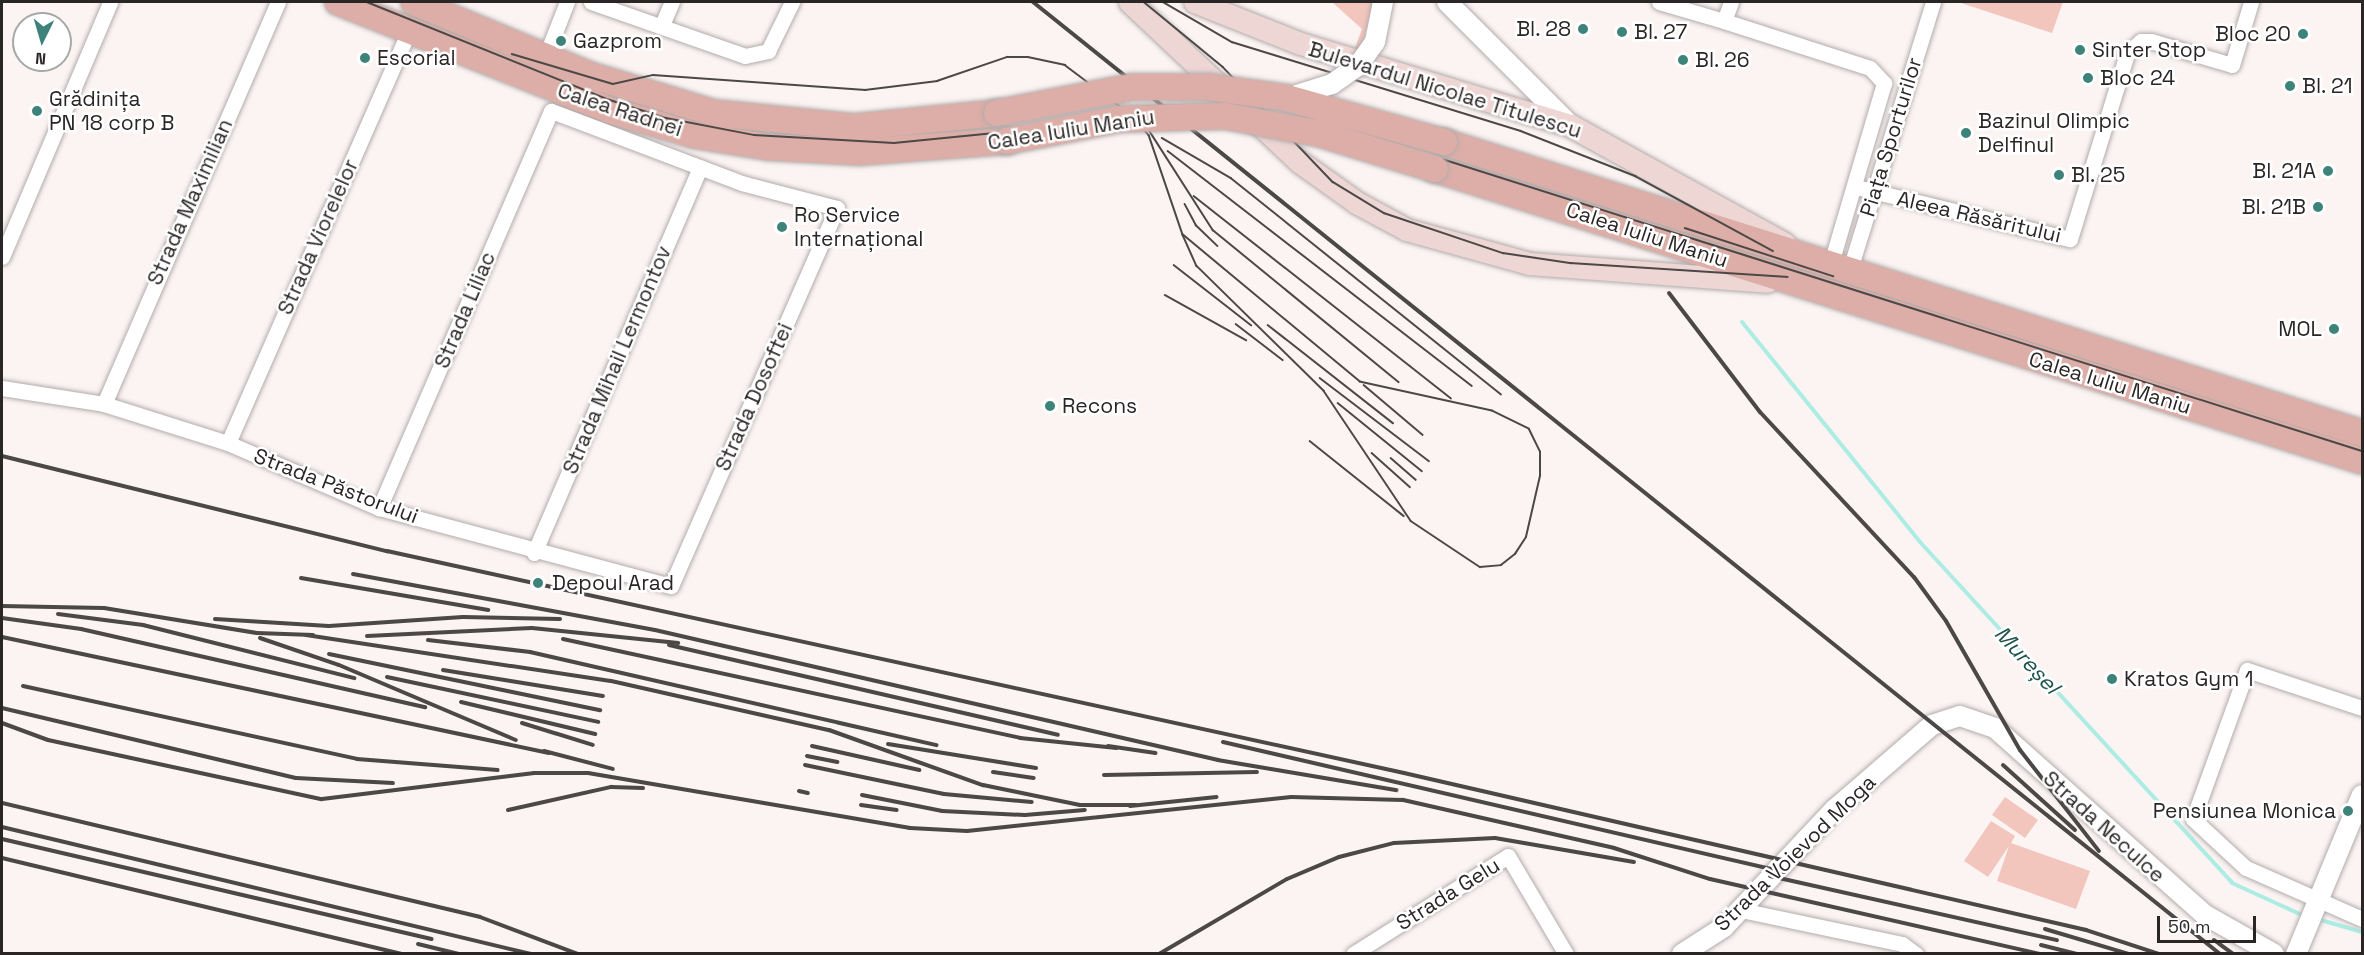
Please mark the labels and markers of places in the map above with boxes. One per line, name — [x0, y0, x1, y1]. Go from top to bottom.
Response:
place label: Bl. 28 — [1516, 16, 1571, 42]
place label: Bl. 27 — [1634, 19, 1688, 45]
place label: Bloc 20 — [2215, 21, 2291, 47]
marker: Bl. 28 — [1576, 22, 1590, 36]
marker: Bl. 27 — [1615, 25, 1629, 39]
marker: Bloc 20 — [2296, 27, 2310, 41]
place label: Gazprom — [573, 28, 662, 54]
marker: Gazprom — [554, 34, 568, 48]
place label: Sinter Stop — [2092, 37, 2206, 63]
marker: Sinter Stop — [2073, 43, 2087, 57]
place label: Escorial — [377, 45, 456, 71]
place label: Bl. 26 — [1695, 47, 1750, 73]
marker: Escorial — [358, 51, 372, 65]
marker: Bl. 26 — [1676, 53, 1690, 67]
place label: Bloc 24 — [2100, 65, 2175, 91]
marker: Bloc 24 — [2081, 71, 2095, 85]
place label: Bl. 21 — [2302, 73, 2353, 99]
marker: Bl. 21 — [2283, 79, 2297, 93]
place label: Grădinița PN 18 corp B — [49, 86, 174, 136]
marker: Grădinița PN 18 corp B — [30, 104, 44, 118]
place label: Bazinul Olimpic Delfinul — [1978, 108, 2130, 158]
marker: Bazinul Olimpic Delfinul — [1959, 126, 1973, 140]
place label: Bl. 21A — [2252, 158, 2316, 184]
place label: Bl. 25 — [2071, 162, 2126, 188]
marker: Bl. 21A — [2321, 164, 2335, 178]
marker: Bl. 25 — [2052, 168, 2066, 182]
place label: Bl. 21B — [2241, 194, 2306, 220]
marker: Bl. 21B — [2311, 200, 2325, 214]
place label: Ro Service Internațional — [794, 202, 923, 252]
marker: Ro Service Internațional — [775, 220, 789, 234]
place label: MOL — [2278, 316, 2322, 342]
marker: MOL — [2327, 322, 2341, 336]
place label: Recons — [1062, 393, 1137, 419]
marker: Recons — [1043, 399, 1057, 413]
place label: Depoul Arad — [552, 570, 674, 596]
marker: Depoul Arad — [529, 574, 547, 592]
place label: Kratos Gym 1 — [2124, 666, 2253, 692]
marker: Kratos Gym 1 — [2105, 672, 2119, 686]
place label: Pensiunea Monica — [2153, 798, 2336, 824]
marker: Pensiunea Monica — [2341, 804, 2355, 818]

